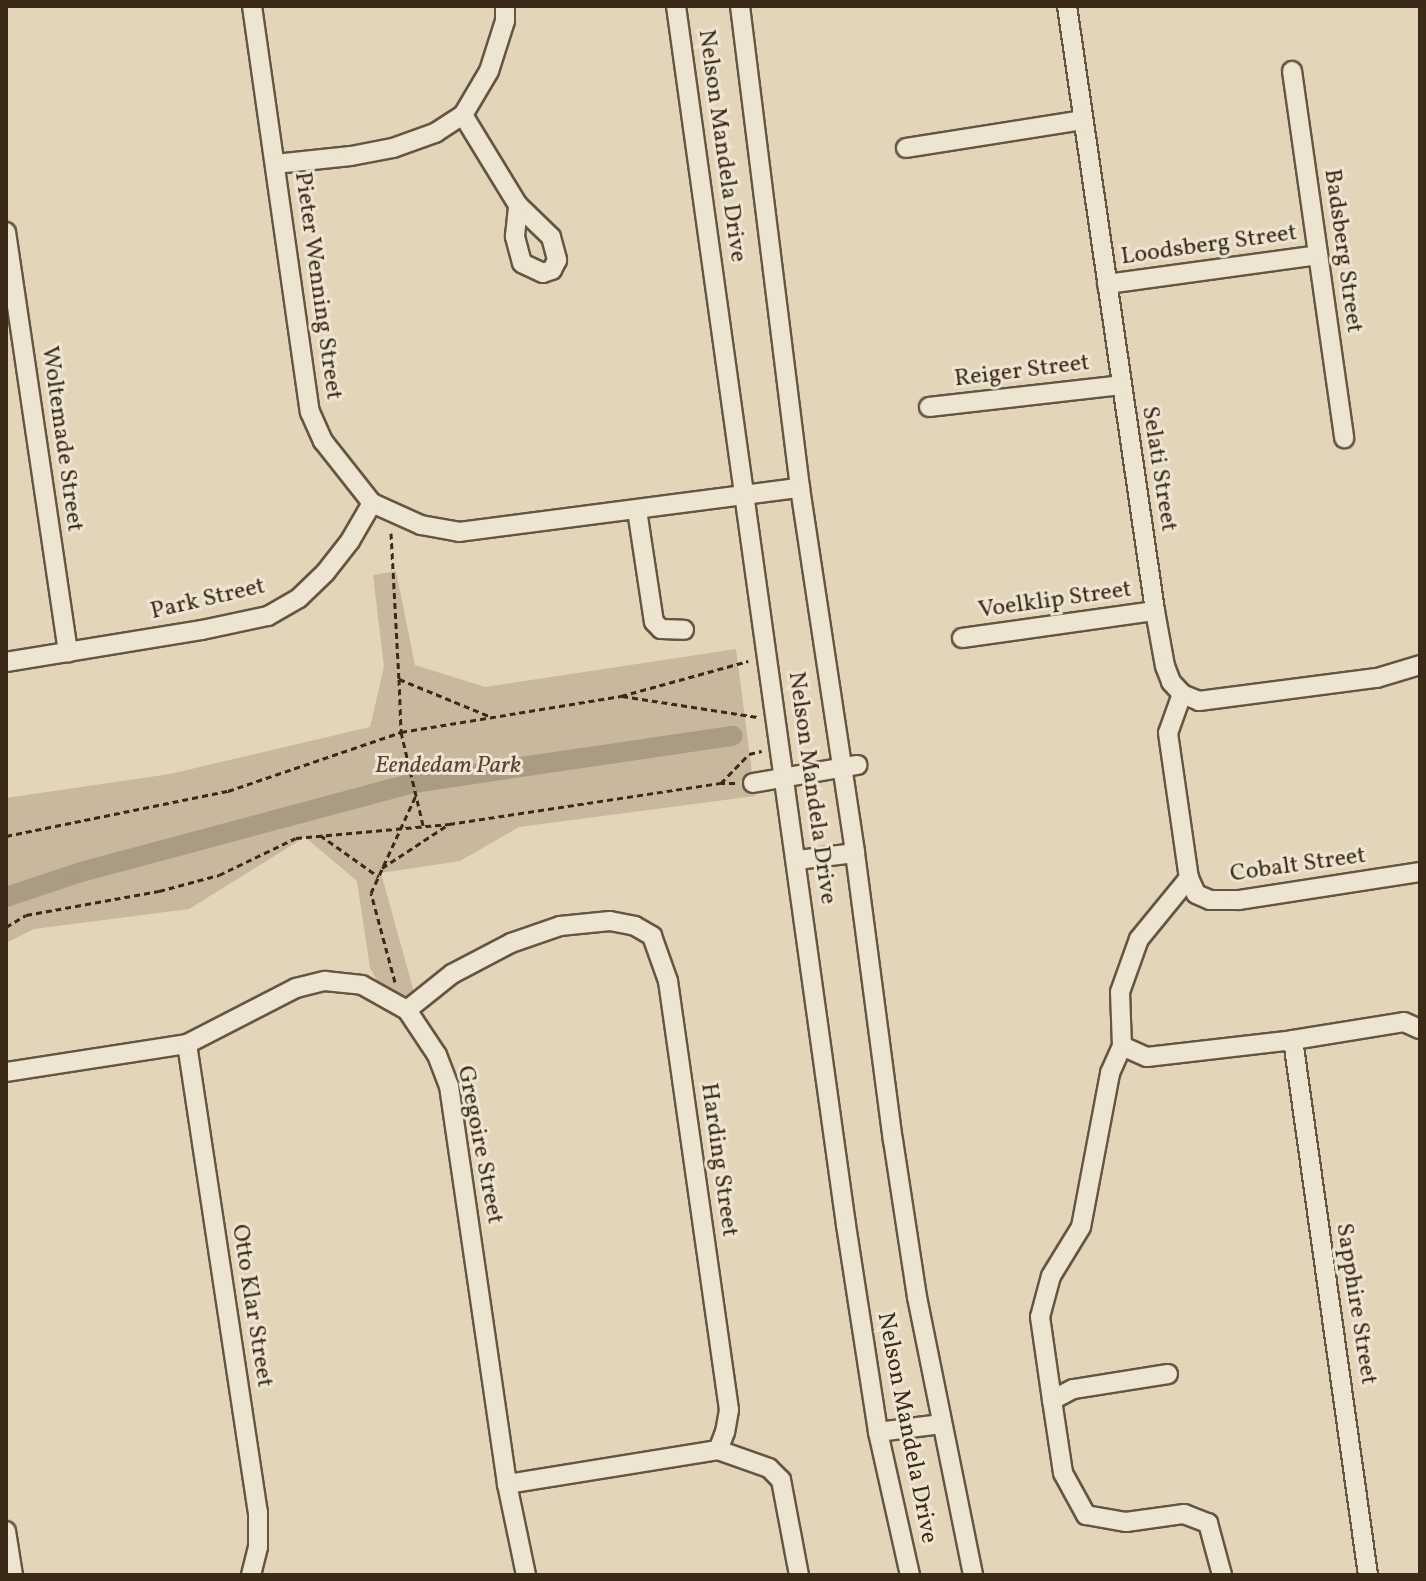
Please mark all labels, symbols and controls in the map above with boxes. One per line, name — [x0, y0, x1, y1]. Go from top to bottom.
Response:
street label: Nelson Mandela Drive — [690, 28, 752, 264]
street label: Badsberg Street — [1316, 167, 1368, 335]
street label: Pieter Wenning Street — [287, 170, 347, 402]
street label: Loodsberg Street — [1119, 219, 1299, 273]
street label: Woltemade Street — [34, 344, 88, 534]
street label: Reiger Street — [953, 349, 1091, 395]
street label: Selati Street — [1134, 404, 1182, 534]
street label: Park Street — [148, 573, 268, 627]
street label: Voelklip Street — [977, 576, 1133, 626]
street label: Nelson Mandela Drive — [780, 670, 842, 906]
park label: Eendedam Park — [375, 753, 521, 781]
street label: Cobalt Street — [1228, 842, 1368, 890]
street label: Gregoire Street — [450, 1064, 508, 1226]
street label: Harding Street — [693, 1081, 743, 1239]
street label: Sapphire Street — [1328, 1221, 1382, 1387]
street label: Otto Klar Street — [224, 1222, 278, 1390]
street label: Nelson Mandela Drive — [869, 1310, 943, 1546]

